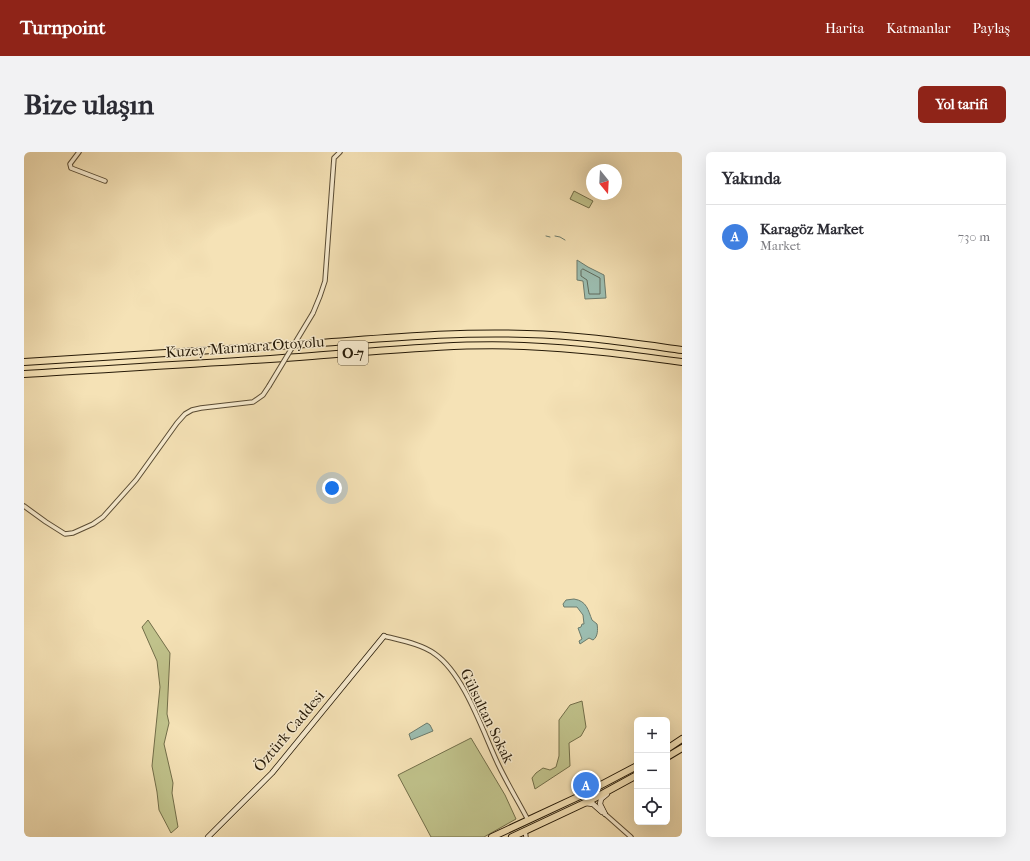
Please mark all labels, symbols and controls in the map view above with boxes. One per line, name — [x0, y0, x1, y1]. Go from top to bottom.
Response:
text: Turnpoint — [20, 17, 105, 39]
text: Harita — [825, 20, 864, 37]
text: Katmanlar — [886, 20, 951, 37]
text: Paylaş — [973, 20, 1010, 37]
button: Yol tarifi — [918, 86, 1006, 123]
text: Bize ulaşın — [24, 88, 154, 121]
north arrow — [586, 164, 622, 200]
text: Yakında — [722, 168, 781, 188]
text: Karagöz Market — [760, 220, 864, 238]
text: A — [731, 229, 739, 244]
text: 730 m — [958, 229, 990, 244]
text: Market — [760, 238, 801, 253]
street label: Kuzey Marmara Otoyolu — [165, 332, 326, 362]
road number: O-7 — [338, 341, 368, 365]
your location — [322, 478, 342, 498]
street label: Gülsultan Sokak — [456, 666, 518, 767]
street label: Öztürk Caddesi — [250, 686, 328, 775]
map controls — [634, 717, 670, 825]
button: + — [634, 717, 670, 753]
button: − — [634, 753, 670, 789]
pin: A — [573, 770, 599, 800]
button: locate — [634, 789, 670, 825]

